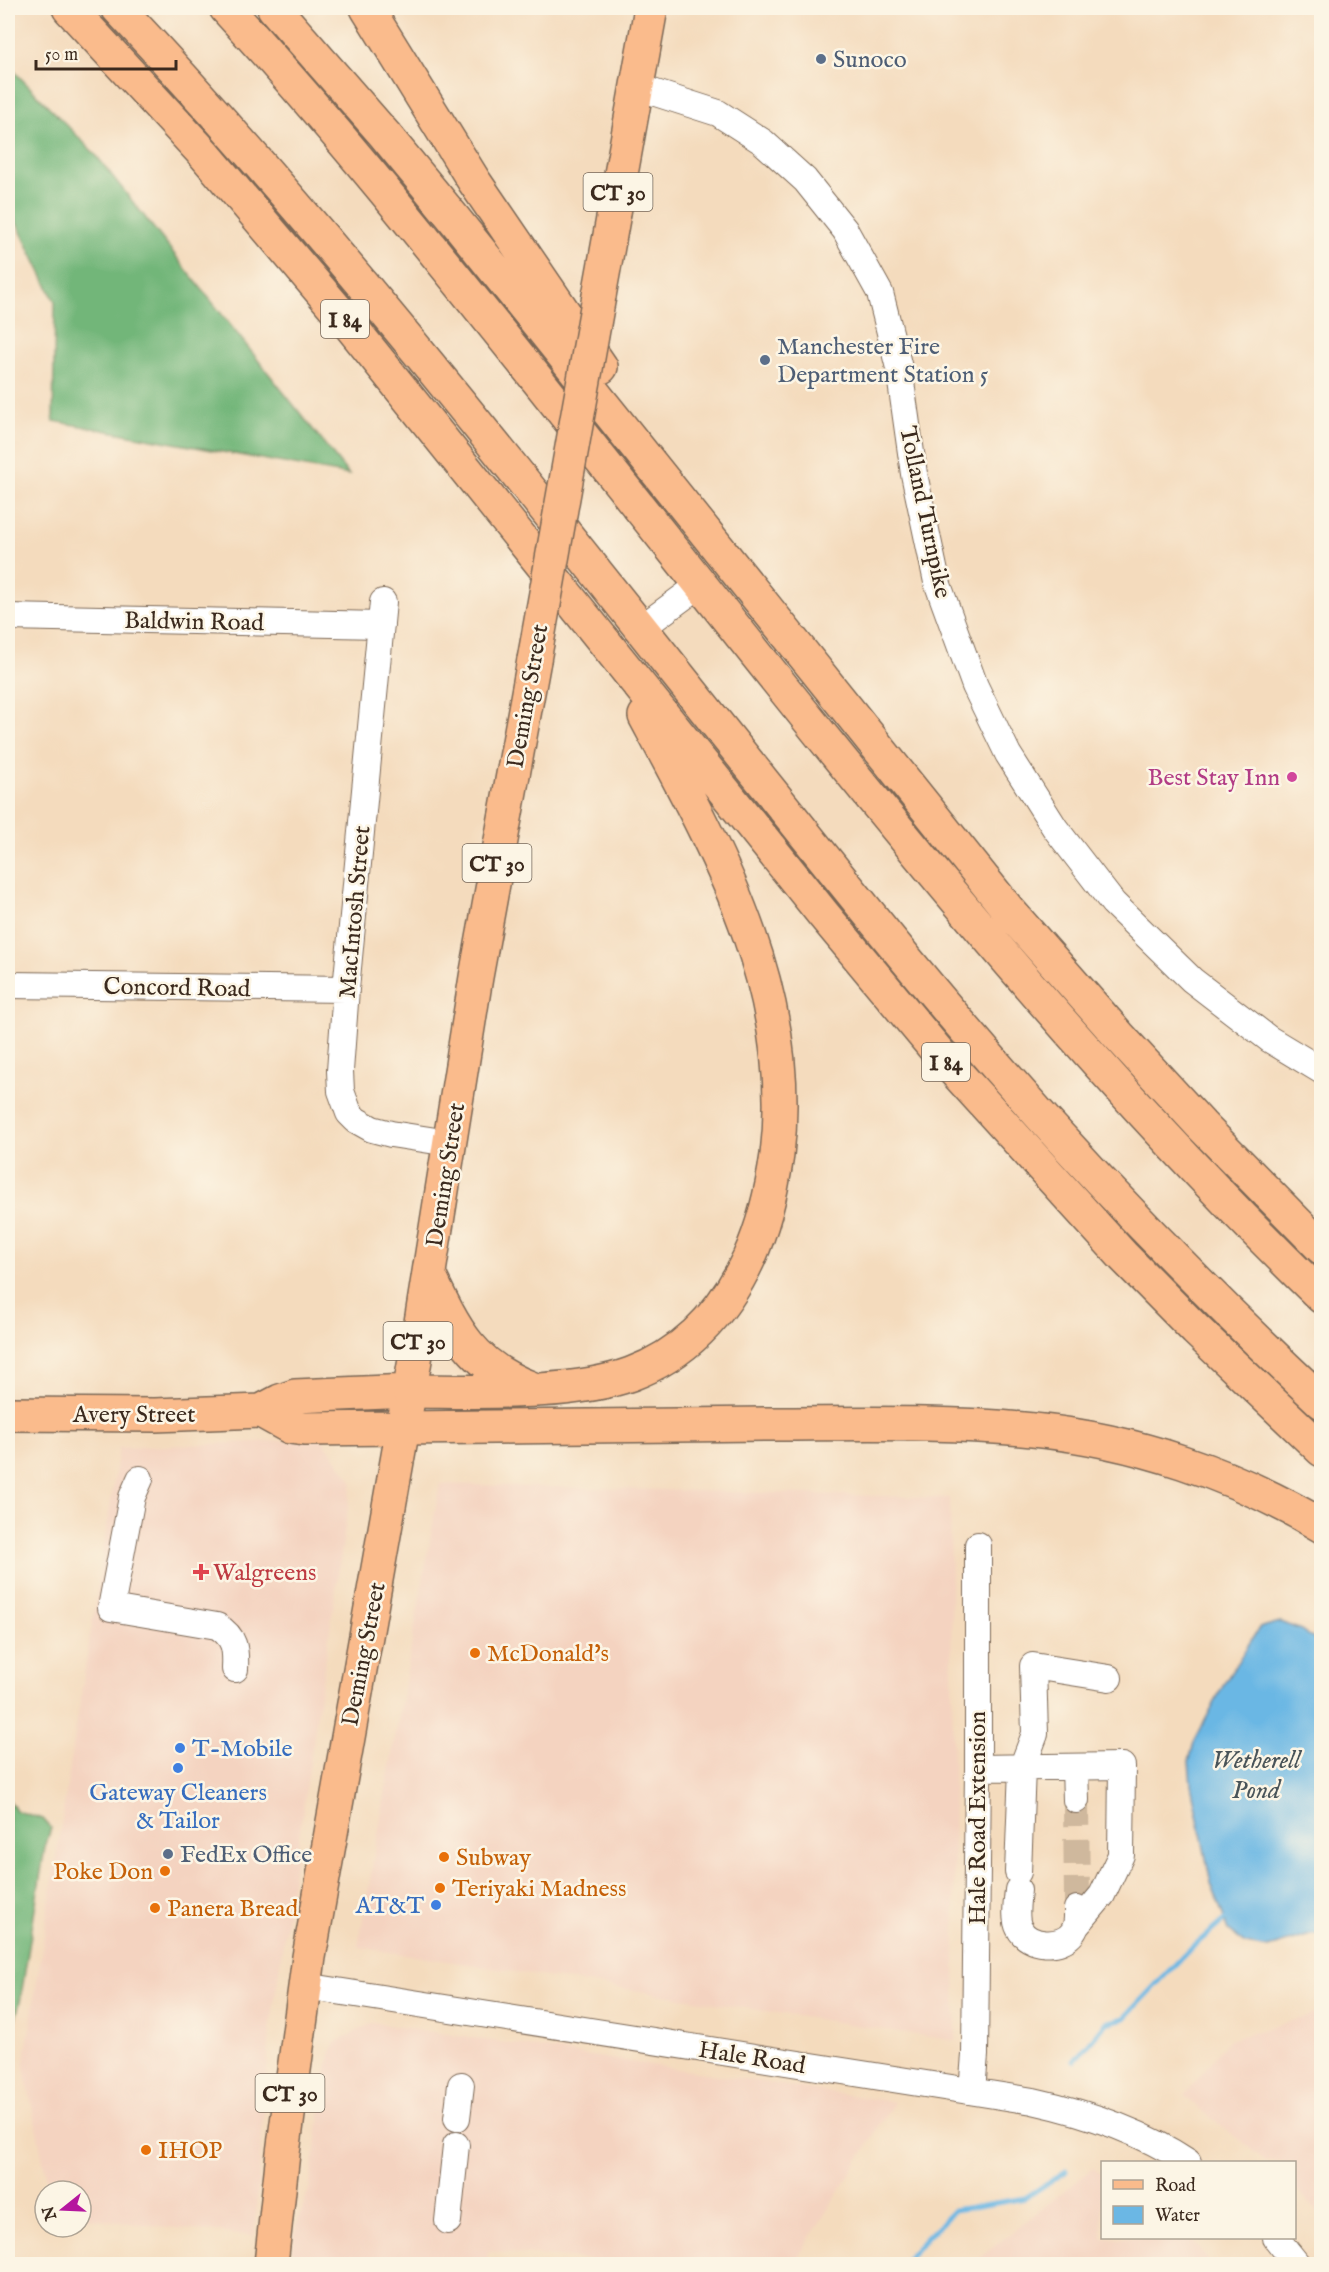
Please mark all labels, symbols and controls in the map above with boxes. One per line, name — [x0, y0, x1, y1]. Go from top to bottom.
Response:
scale bar — [36, 33, 176, 71]
text: 50 m — [45, 44, 78, 67]
place label: Sunoco — [833, 45, 907, 76]
marker: Sunoco — [814, 52, 828, 66]
road number: CT 30 — [584, 173, 652, 211]
road number: I 84 — [321, 300, 369, 338]
place label: Manchester Fire Department Station 5 — [777, 332, 989, 391]
marker: Manchester Fire Department Station 5 — [758, 353, 772, 367]
street label: Tolland Turnpike — [891, 424, 958, 601]
street label: Baldwin Road — [124, 606, 264, 639]
street label: Deming Street — [501, 622, 556, 771]
place label: Best Stay Inn — [1148, 763, 1280, 794]
marker: Best Stay Inn — [1285, 770, 1299, 784]
street label: MacIntosh Street — [332, 824, 378, 1000]
road number: CT 30 — [462, 844, 532, 882]
street label: Concord Road — [103, 972, 251, 1005]
road number: I 84 — [922, 1043, 970, 1081]
street label: Deming Street — [420, 1101, 473, 1250]
road number: CT 30 — [384, 1322, 452, 1360]
street label: Avery Street — [72, 1400, 195, 1431]
place label: Walgreens — [213, 1558, 316, 1589]
marker: Walgreens — [194, 1565, 208, 1579]
street label: Deming Street — [335, 1580, 394, 1729]
place label: McDonald's — [487, 1639, 609, 1670]
marker: McDonald's — [468, 1646, 482, 1660]
street label: Hale Road Extension — [963, 1711, 994, 1925]
place label: T-Mobile — [192, 1734, 293, 1765]
marker: T-Mobile — [173, 1741, 187, 1755]
water label: Wetherell Pond — [1212, 1744, 1302, 1807]
marker: Gateway Cleaners & Tailor — [171, 1761, 185, 1775]
place label: Gateway Cleaners & Tailor — [89, 1778, 267, 1837]
place label: FedEx Office — [180, 1840, 312, 1871]
place label: Subway — [456, 1843, 531, 1874]
marker: FedEx Office — [161, 1847, 175, 1861]
marker: Subway — [437, 1850, 451, 1864]
place label: Poke Don — [53, 1857, 153, 1888]
marker: Poke Don — [158, 1864, 172, 1878]
place label: Teriyaki Madness — [452, 1874, 626, 1905]
marker: Teriyaki Madness — [433, 1881, 447, 1895]
place label: AT&T — [354, 1891, 425, 1922]
place label: Panera Bread — [167, 1894, 298, 1925]
marker: AT&T — [429, 1898, 443, 1912]
marker: Panera Bread — [148, 1901, 162, 1915]
street label: Hale Road — [696, 2035, 808, 2082]
road number: CT 30 — [256, 2074, 324, 2112]
place label: IHOP — [158, 2136, 222, 2167]
marker: IHOP — [139, 2143, 153, 2157]
legend — [1101, 2161, 1296, 2239]
text: Road — [1155, 2175, 1196, 2198]
north arrow — [33, 2179, 93, 2239]
text: N — [39, 2203, 63, 2224]
text: Water — [1155, 2205, 1200, 2228]

